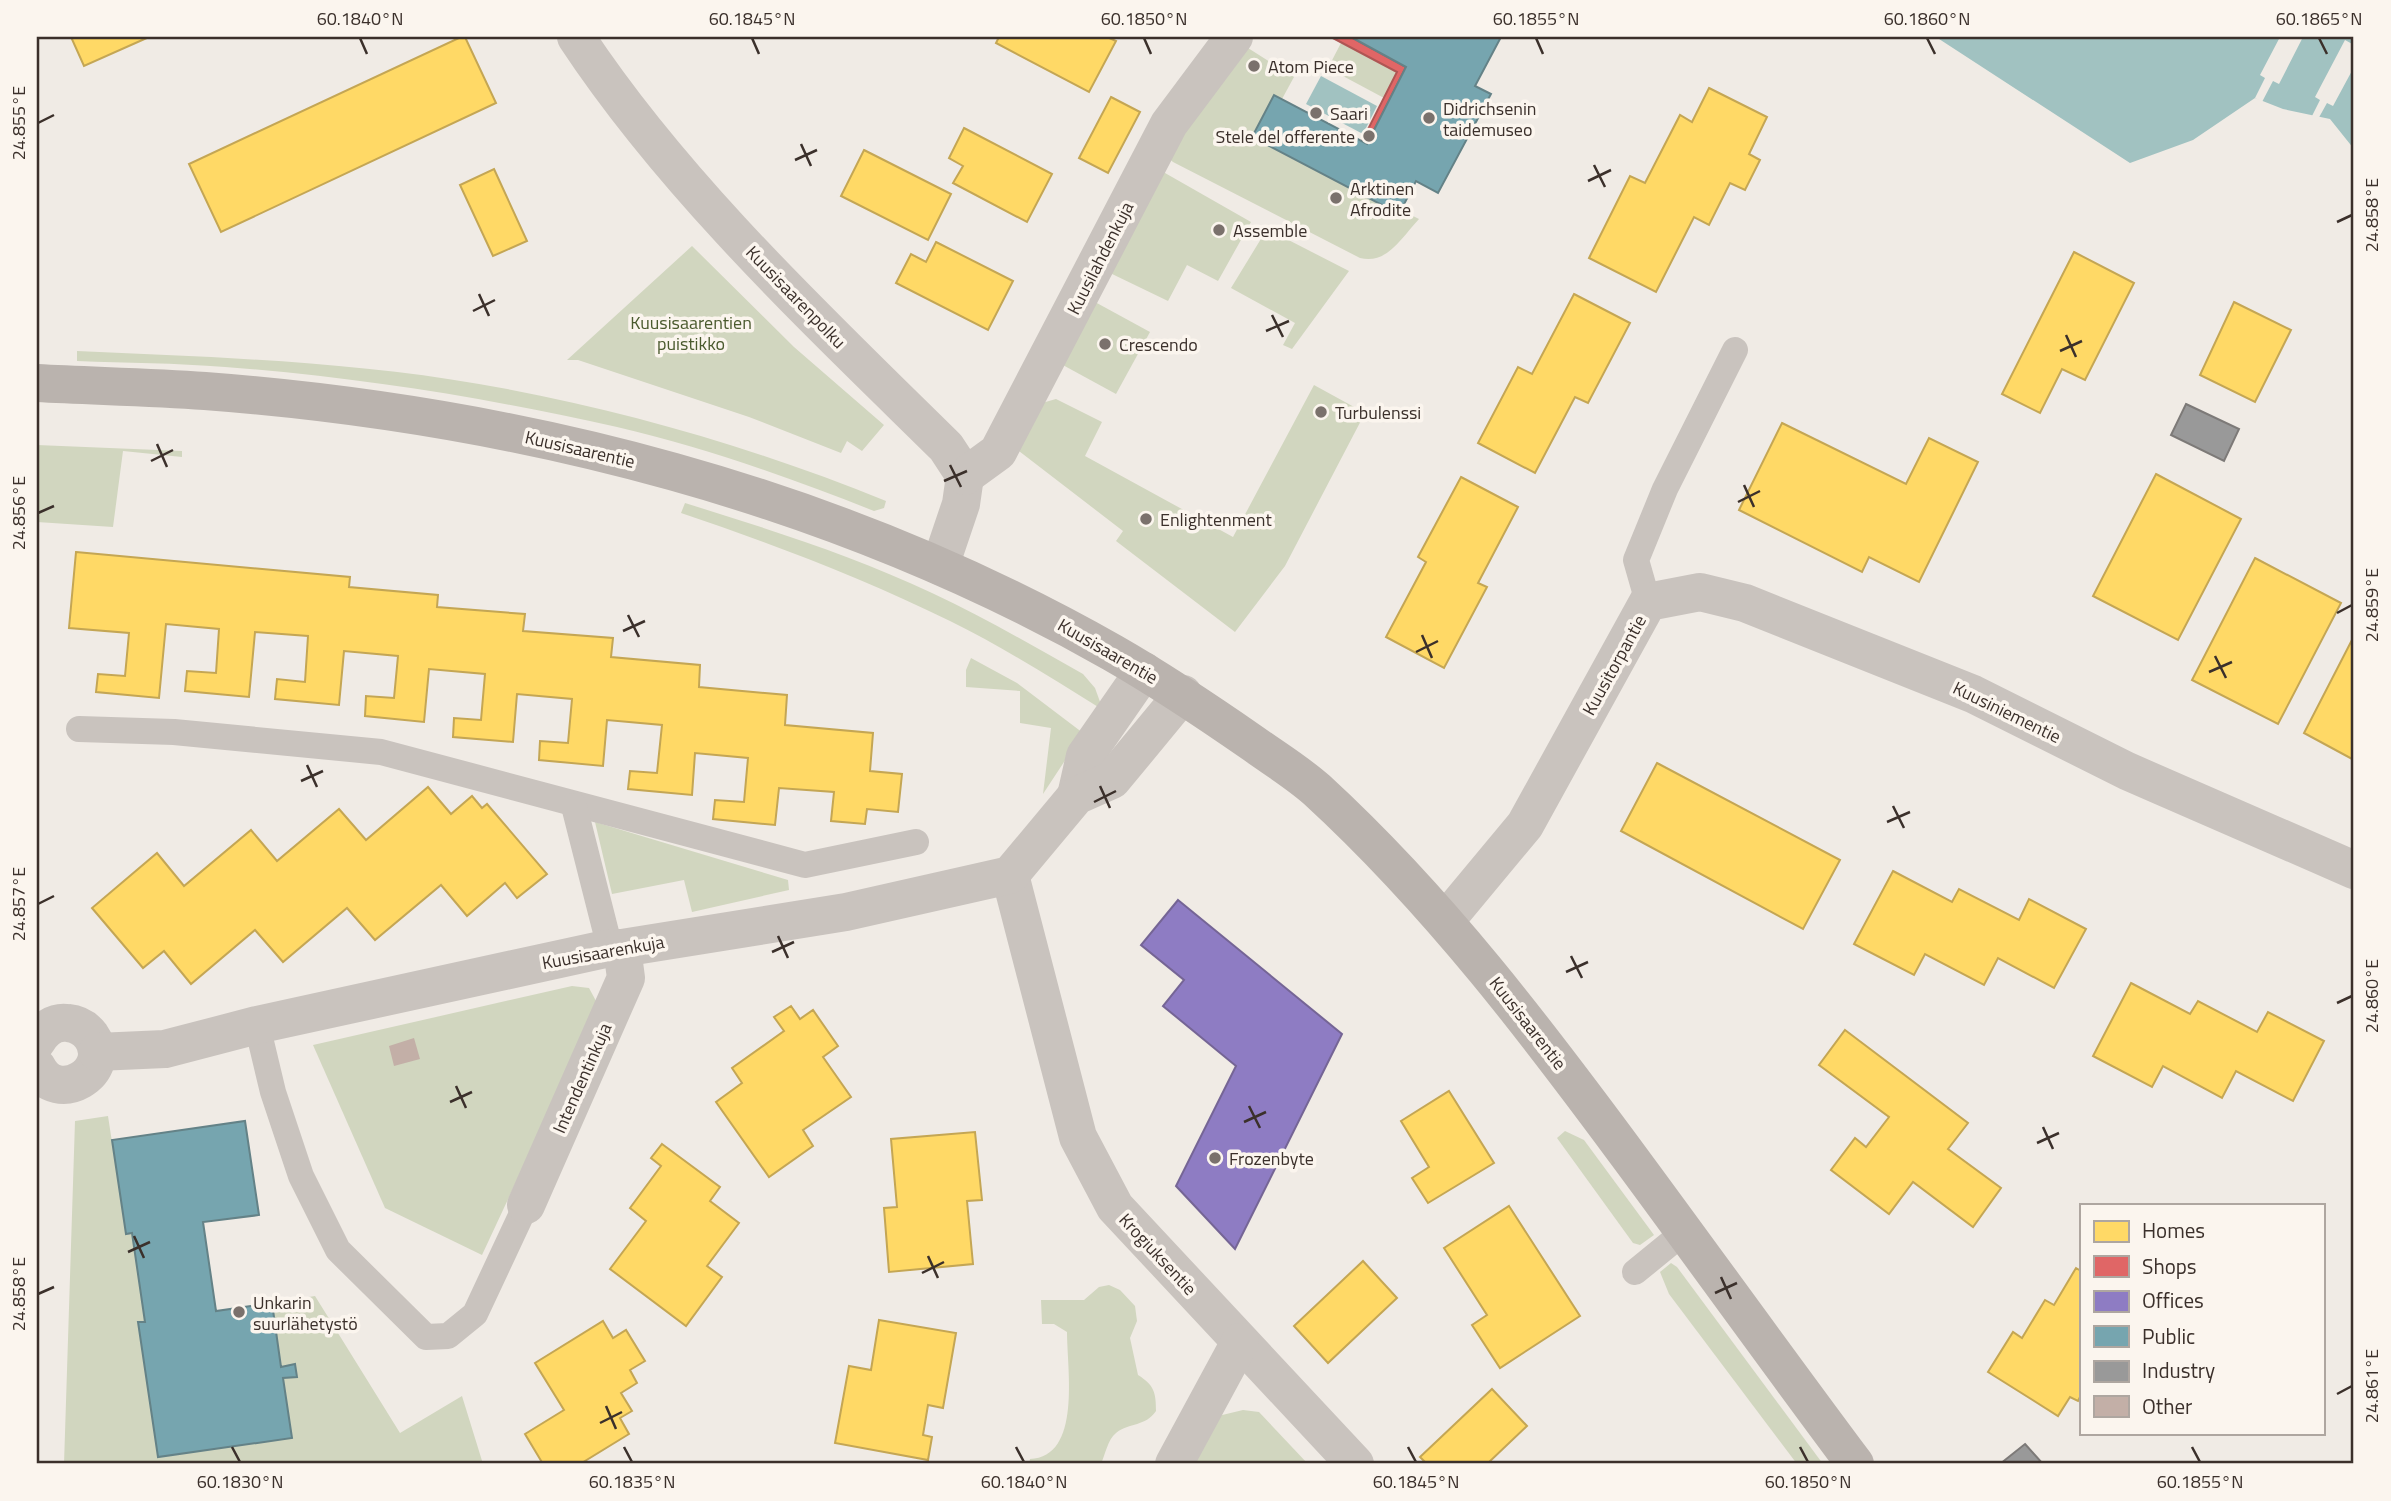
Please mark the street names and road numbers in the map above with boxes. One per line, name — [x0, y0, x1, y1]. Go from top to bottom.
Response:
street label: Kuusilahdenkuja — [1060, 197, 1140, 319]
street label: Kuusisaarenpolku — [740, 239, 852, 355]
street label: Kuusisaarentie — [522, 423, 638, 475]
street label: Kuusitorpantie — [1575, 610, 1653, 720]
street label: Kuusisaarentie — [1053, 611, 1163, 691]
street label: Kuusiniementie — [1948, 674, 2066, 750]
street label: Kuusisaarenkuja — [540, 928, 666, 976]
street label: Kuusisaarentie — [1483, 971, 1573, 1075]
street label: Intendentinkuja — [546, 1018, 618, 1138]
street label: Krogiuksentie — [1113, 1207, 1203, 1301]

